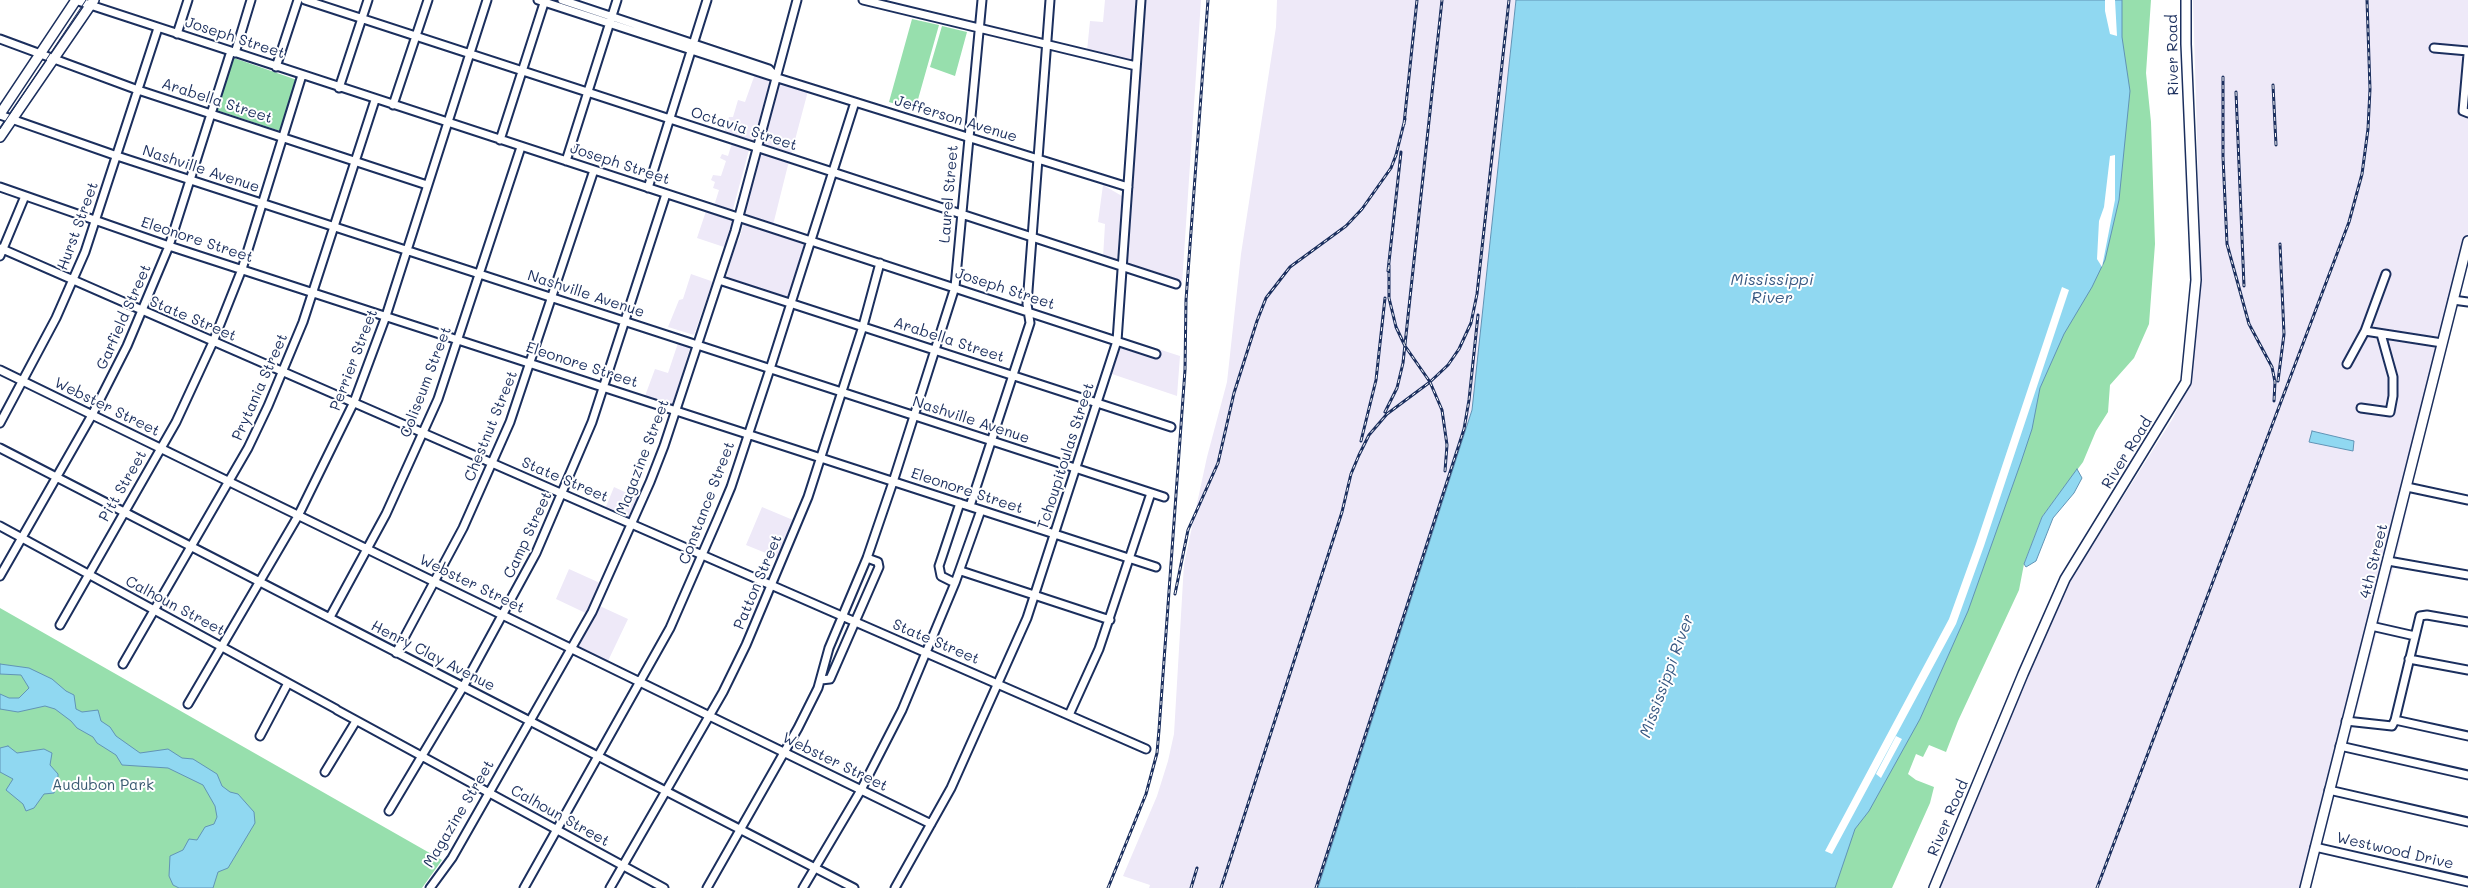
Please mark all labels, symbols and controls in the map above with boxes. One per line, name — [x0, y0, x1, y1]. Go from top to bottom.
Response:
street label: Joseph Street — [183, 13, 287, 63]
street label: River Road — [2163, 14, 2183, 96]
street label: Arabella Street — [159, 75, 275, 127]
street label: Jefferson Avenue — [893, 92, 1019, 146]
street label: Octavia Street — [688, 103, 800, 155]
street label: Joseph Street — [568, 139, 672, 189]
street label: Nashville Avenue — [140, 142, 262, 196]
street label: Laurel Street — [936, 144, 962, 244]
street label: Hurst Street — [54, 179, 102, 273]
street label: Eleonore Street — [139, 213, 255, 267]
street label: Garfield Street — [93, 261, 155, 373]
street label: Joseph Street — [953, 264, 1057, 314]
street label: Nashville Avenue — [525, 267, 647, 321]
water label: Mississippi River — [1730, 270, 1814, 308]
street label: State Street — [147, 293, 239, 345]
street label: Perrier Street — [326, 307, 382, 413]
street label: Arabella Street — [891, 314, 1007, 366]
street label: Coliseum Street — [397, 324, 455, 440]
street label: Prytania Street — [228, 331, 292, 443]
street label: Eleonore Street — [524, 338, 640, 392]
street label: Chestnut Street — [461, 368, 521, 484]
street label: Webster Street — [51, 374, 163, 440]
street label: Tchoupitoulas Street — [1034, 380, 1098, 532]
street label: Nashville Avenue — [910, 393, 1032, 447]
street label: Magazine Street — [613, 397, 673, 517]
street label: River Road — [2098, 414, 2156, 492]
street label: Constance Street — [675, 439, 739, 567]
street label: Pitt Street — [95, 447, 151, 525]
street label: State Street — [519, 454, 611, 506]
street label: Eleonore Street — [909, 464, 1025, 518]
street label: Camp Street — [500, 489, 556, 581]
street label: 4th Street — [2356, 522, 2392, 600]
street label: Patton Street — [730, 532, 786, 632]
street label: Webster Street — [416, 551, 528, 617]
street label: Calhoun Street — [122, 572, 228, 640]
water label: Mississippi River — [1636, 612, 1698, 740]
street label: State Street — [890, 616, 982, 668]
street label: Henry Clay Avenue — [368, 617, 498, 695]
street label: Webster Street — [779, 729, 891, 795]
street label: Magazine Street — [420, 757, 498, 871]
park label: Audubon Park — [52, 776, 154, 794]
street label: River Road — [1924, 777, 1972, 859]
street label: Calhoun Street — [507, 781, 613, 851]
street label: Westwood Drive — [2335, 829, 2455, 873]

